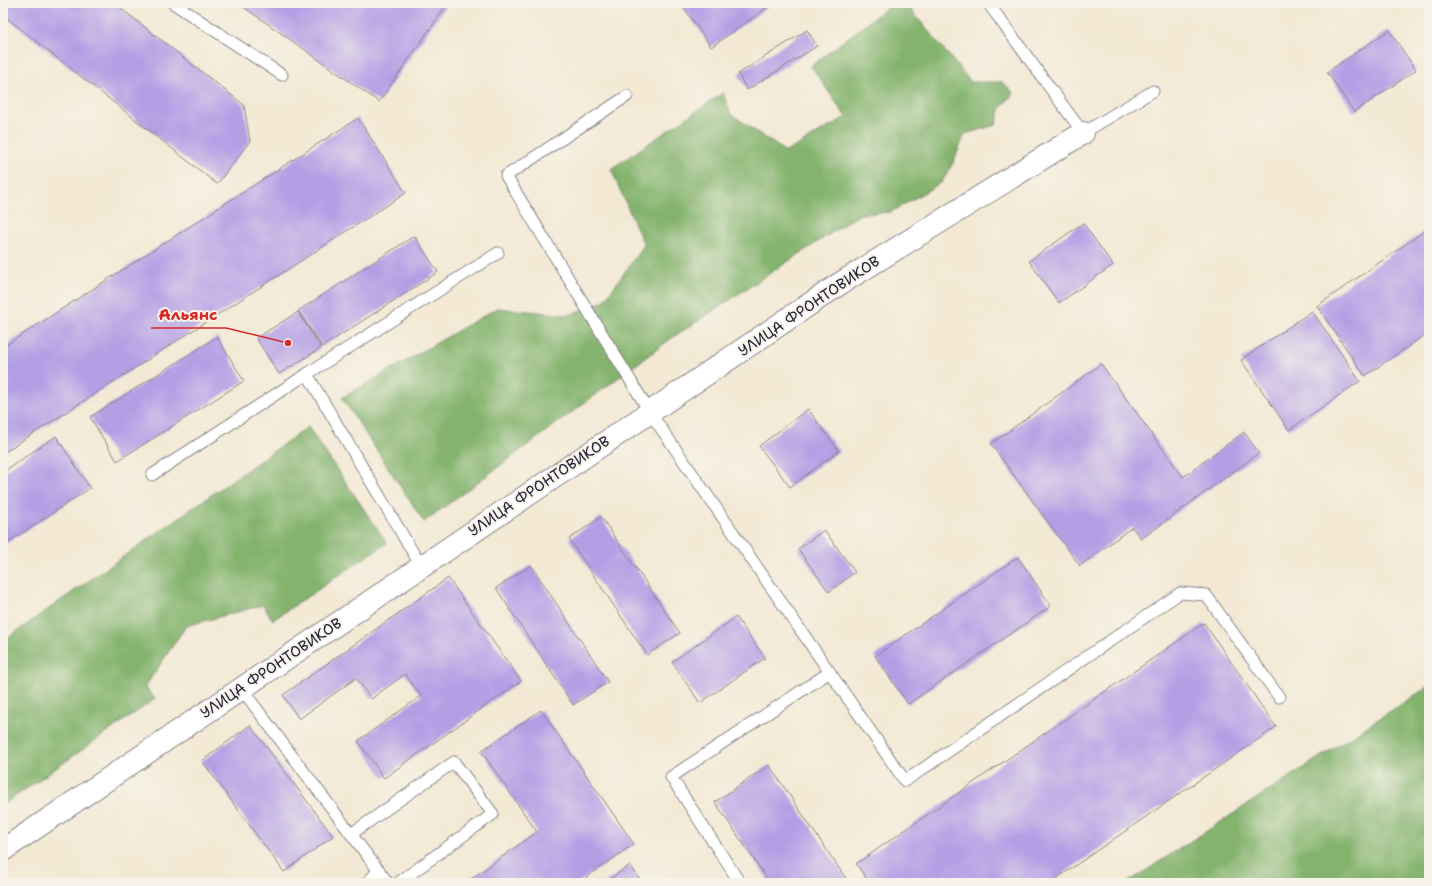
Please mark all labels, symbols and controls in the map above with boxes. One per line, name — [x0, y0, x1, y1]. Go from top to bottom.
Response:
street label: УЛИЦА ФРОНТОВИКОВ — [734, 251, 884, 361]
callout: Альянс — [151, 300, 226, 328]
text: Альянс — [159, 304, 217, 325]
street label: УЛИЦА ФРОНТОВИКОВ — [464, 431, 614, 541]
street label: УЛИЦА ФРОНТОВИКОВ — [196, 613, 346, 723]

